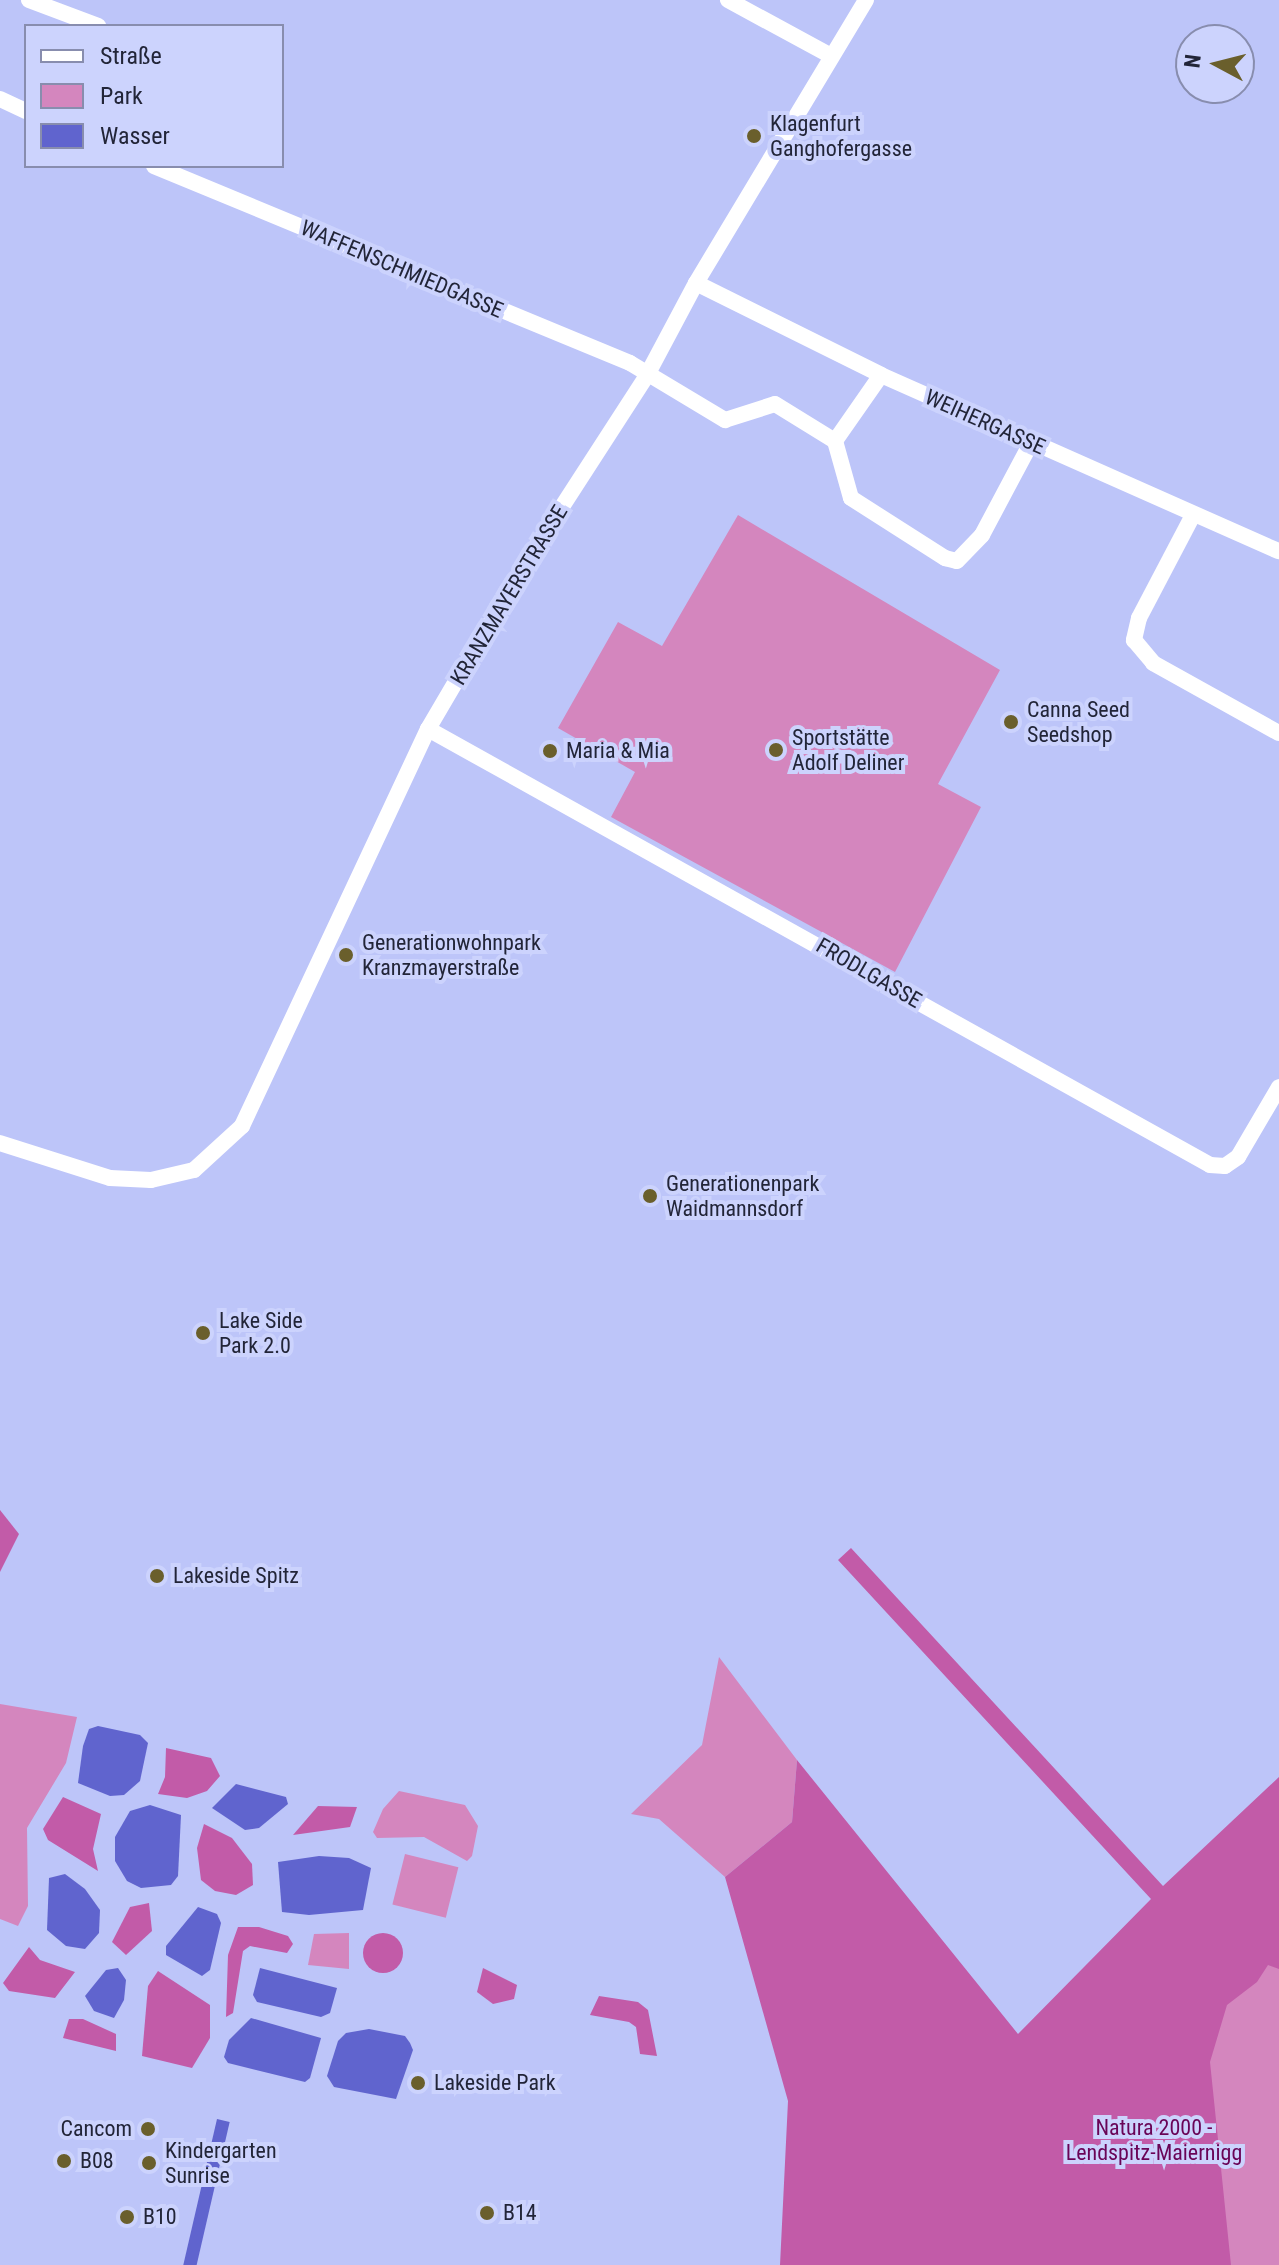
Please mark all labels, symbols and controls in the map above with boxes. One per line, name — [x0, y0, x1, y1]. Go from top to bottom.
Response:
legend — [24, 24, 284, 168]
north arrow — [1175, 24, 1255, 104]
text: Straße — [100, 42, 162, 70]
text: N — [1179, 53, 1206, 69]
text: Park — [100, 82, 143, 110]
place label: Klagenfurt Ganghofergasse — [770, 110, 912, 162]
text: Wasser — [100, 122, 170, 150]
marker: Klagenfurt Ganghofergasse — [745, 127, 763, 145]
street label: WAFFENSCHMIEDGASSE — [297, 214, 507, 324]
street label: WEIHERGASSE — [921, 384, 1049, 460]
street label: KRANZMAYERSTRASSE — [445, 500, 573, 690]
place label: Canna Seed Seedshop — [1027, 696, 1130, 748]
marker: Canna Seed Seedshop — [1002, 713, 1020, 731]
place label: Sportstätte Adolf Deliner — [792, 724, 904, 776]
place label: Maria & Mia — [566, 738, 670, 764]
marker: Sportstätte Adolf Deliner — [767, 741, 785, 759]
marker: Maria & Mia — [541, 742, 559, 760]
place label: Generationwohnpark Kranzmayerstraße — [362, 929, 541, 980]
street label: FRODLGASSE — [812, 932, 926, 1014]
marker: Generationwohnpark Kranzmayerstraße — [337, 946, 355, 964]
place label: Generationenpark Waidmannsdorf — [666, 1170, 819, 1222]
marker: Generationenpark Waidmannsdorf — [641, 1187, 659, 1205]
place label: Lake Side Park 2.0 — [219, 1307, 303, 1358]
marker: Lake Side Park 2.0 — [194, 1324, 212, 1342]
place label: Lakeside Spitz — [173, 1563, 299, 1589]
marker: Lakeside Spitz — [148, 1567, 166, 1585]
place label: Lakeside Park — [434, 2070, 556, 2096]
marker: Lakeside Park — [409, 2074, 427, 2092]
park label: Natura 2000 - Lendspitz-Maiernigg — [1066, 2114, 1242, 2166]
place label: Cancom — [61, 2116, 132, 2142]
marker: Cancom — [139, 2120, 157, 2138]
place label: Kindergarten Sunrise — [165, 2137, 277, 2188]
place label: B08 — [80, 2148, 114, 2174]
marker: B08 — [55, 2152, 73, 2170]
marker: Kindergarten Sunrise — [140, 2154, 158, 2172]
place label: B14 — [503, 2200, 537, 2226]
place label: B10 — [143, 2204, 177, 2230]
marker: B14 — [478, 2204, 496, 2222]
marker: B10 — [118, 2208, 136, 2226]

